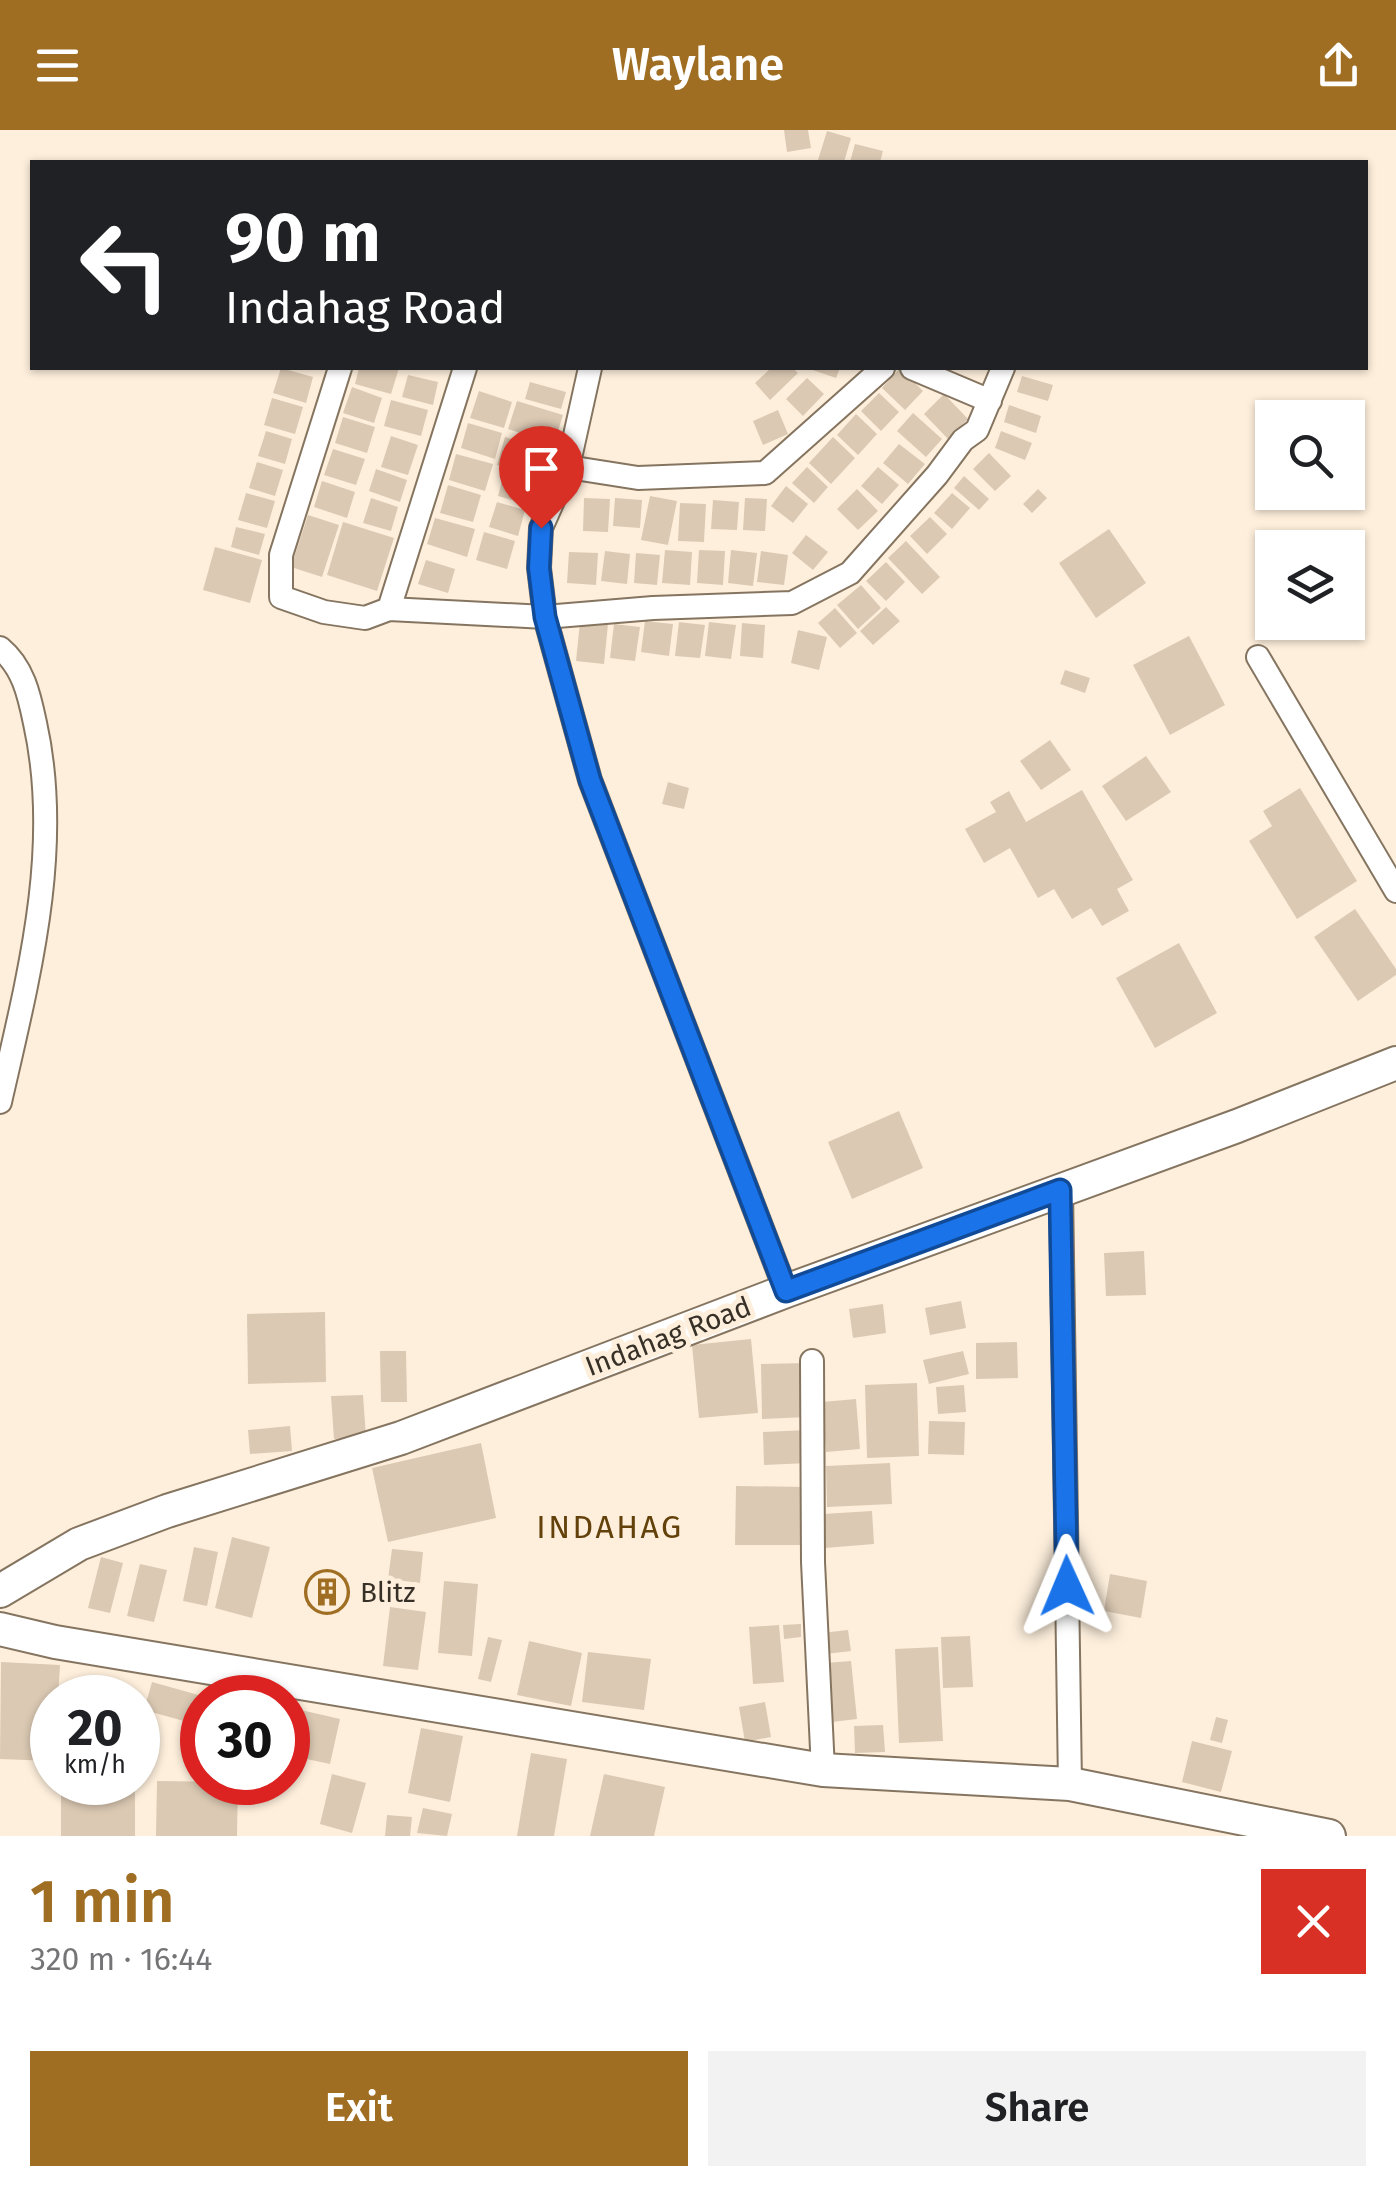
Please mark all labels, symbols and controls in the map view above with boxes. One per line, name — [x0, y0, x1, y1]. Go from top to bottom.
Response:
icon: menu — [30, 38, 85, 93]
text: Waylane — [612, 38, 784, 92]
icon: share — [1311, 38, 1366, 93]
text: 90 m — [225, 196, 381, 280]
icon: left — [60, 200, 190, 330]
text: Indahag Road — [225, 281, 506, 335]
map controls — [1255, 400, 1365, 640]
button: search — [1255, 400, 1365, 510]
pin — [499, 426, 584, 529]
icon: arrive — [514, 441, 569, 496]
button: layers — [1255, 530, 1365, 640]
street label: Indahag Road — [581, 1290, 756, 1383]
district label: INDAHAG — [536, 1508, 684, 1546]
position arrow — [1015, 1534, 1119, 1638]
building icon: Blitz — [304, 1569, 350, 1615]
place label: Blitz — [360, 1576, 415, 1609]
speed limit sign: 30 — [180, 1675, 310, 1805]
text: 20 — [67, 1698, 123, 1758]
text: km/h — [64, 1750, 126, 1780]
text: 1 min — [30, 1866, 175, 1938]
button: close — [1261, 1869, 1366, 1974]
text: 320 m · 16:44 — [30, 1940, 212, 1978]
button: Exit — [30, 2051, 688, 2166]
button: Share — [708, 2051, 1366, 2166]

